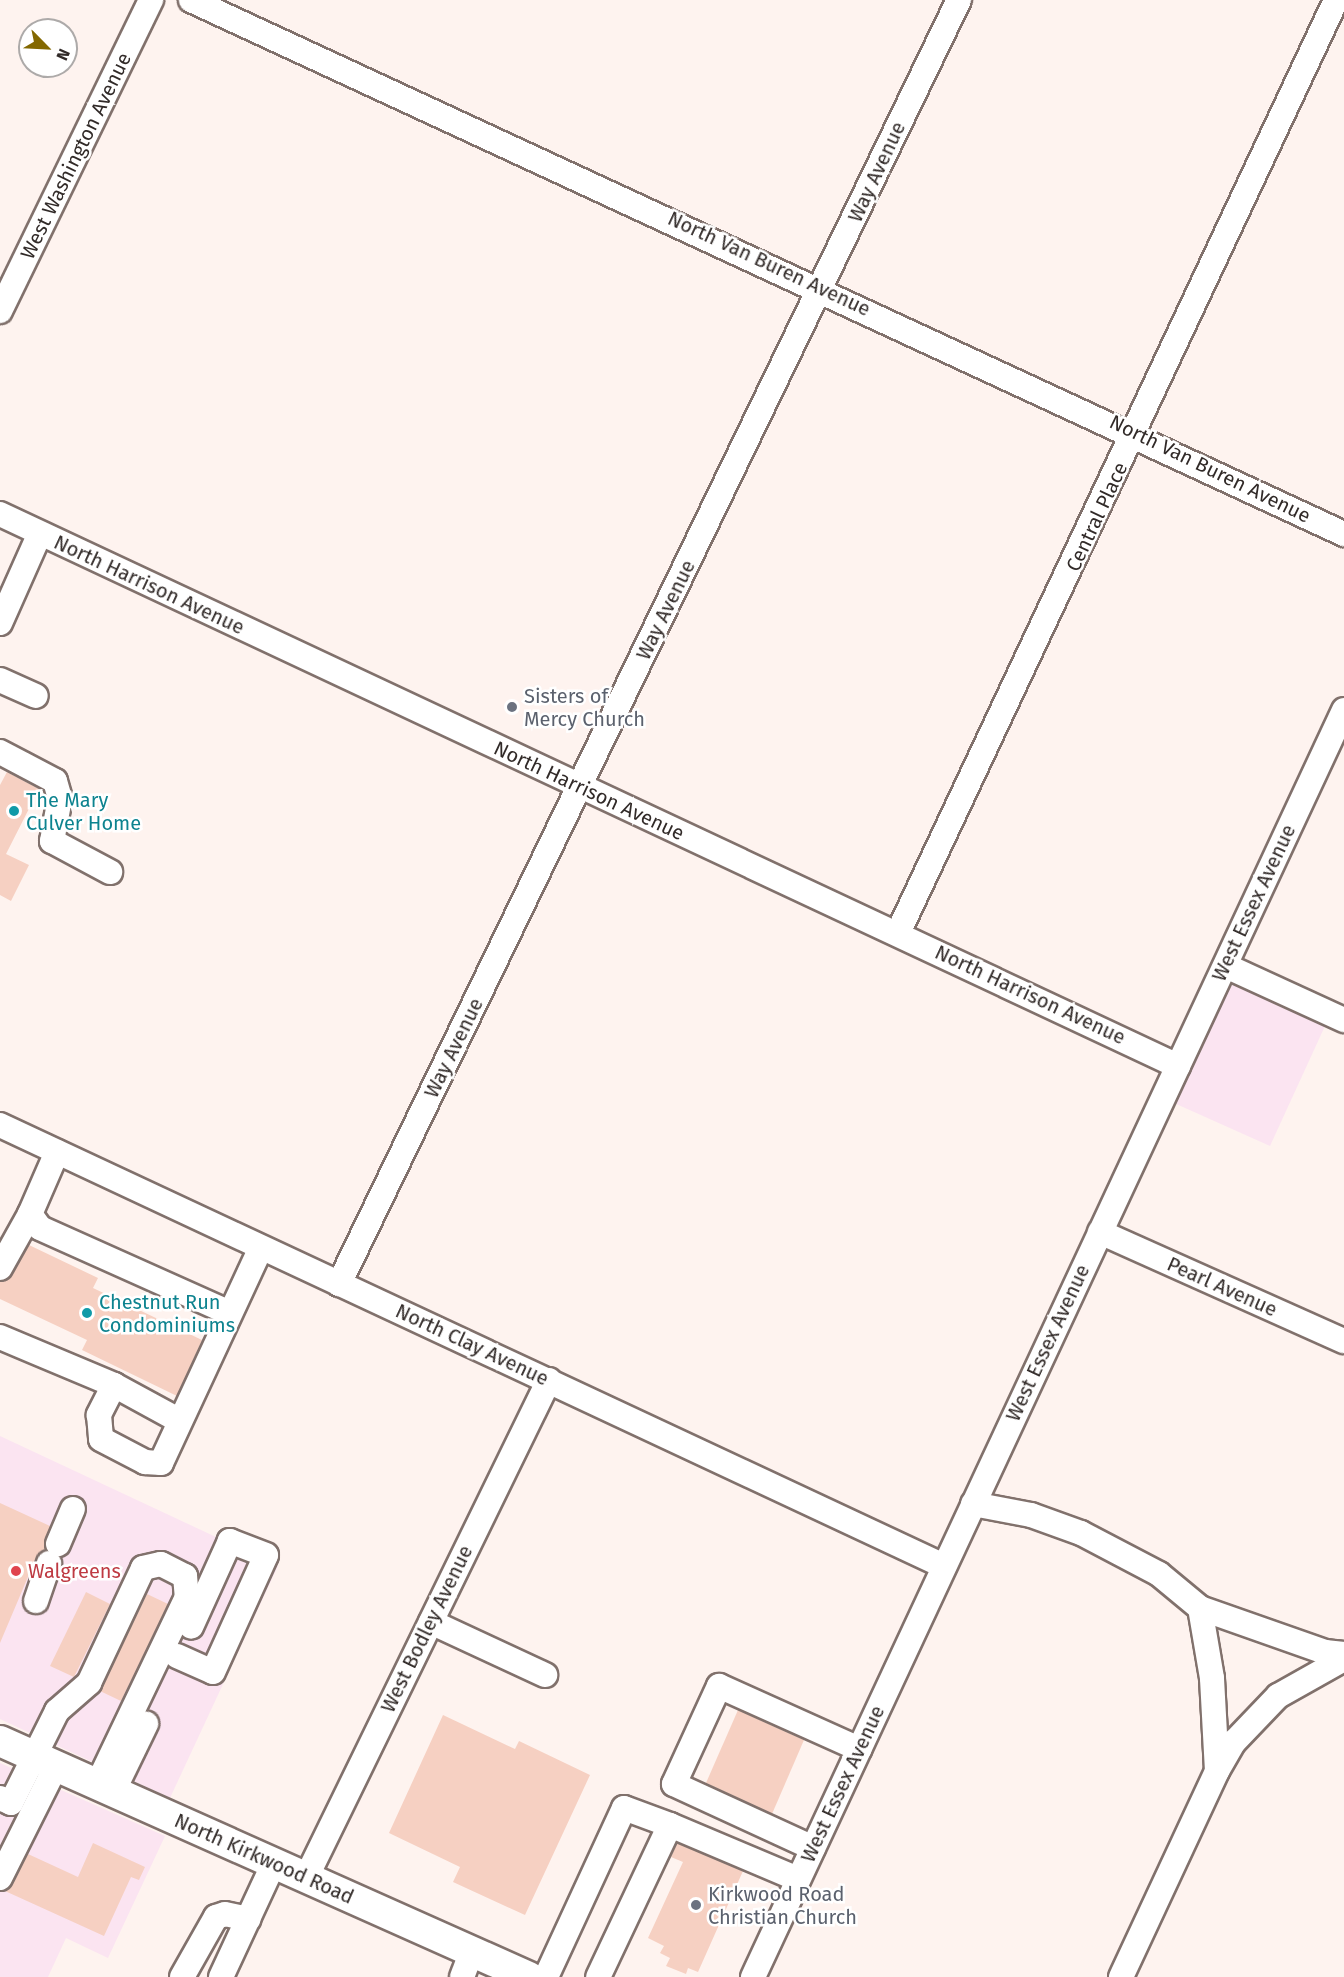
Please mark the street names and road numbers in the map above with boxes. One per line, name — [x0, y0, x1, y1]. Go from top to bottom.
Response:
street label: West Washington Avenue — [16, 49, 136, 263]
street label: Way Avenue — [843, 118, 911, 226]
street label: North Van Buren Avenue — [664, 206, 874, 322]
street label: North Van Buren Avenue — [1106, 410, 1314, 528]
street label: Central Place — [1061, 459, 1133, 575]
street label: North Harrison Avenue — [50, 530, 248, 640]
street label: Way Avenue — [632, 556, 700, 664]
street label: North Harrison Avenue — [490, 736, 688, 846]
street label: West Essex Avenue — [1207, 821, 1301, 985]
street label: North Harrison Avenue — [931, 940, 1129, 1050]
street label: Way Avenue — [420, 994, 488, 1102]
street label: Pearl Avenue — [1163, 1252, 1281, 1322]
street label: West Essex Avenue — [1001, 1261, 1095, 1425]
street label: North Clay Avenue — [392, 1299, 552, 1391]
street label: West Bodley Avenue — [376, 1542, 478, 1716]
street label: West Essex Avenue — [796, 1702, 890, 1866]
street label: North Kirkwood Road — [171, 1809, 357, 1909]

